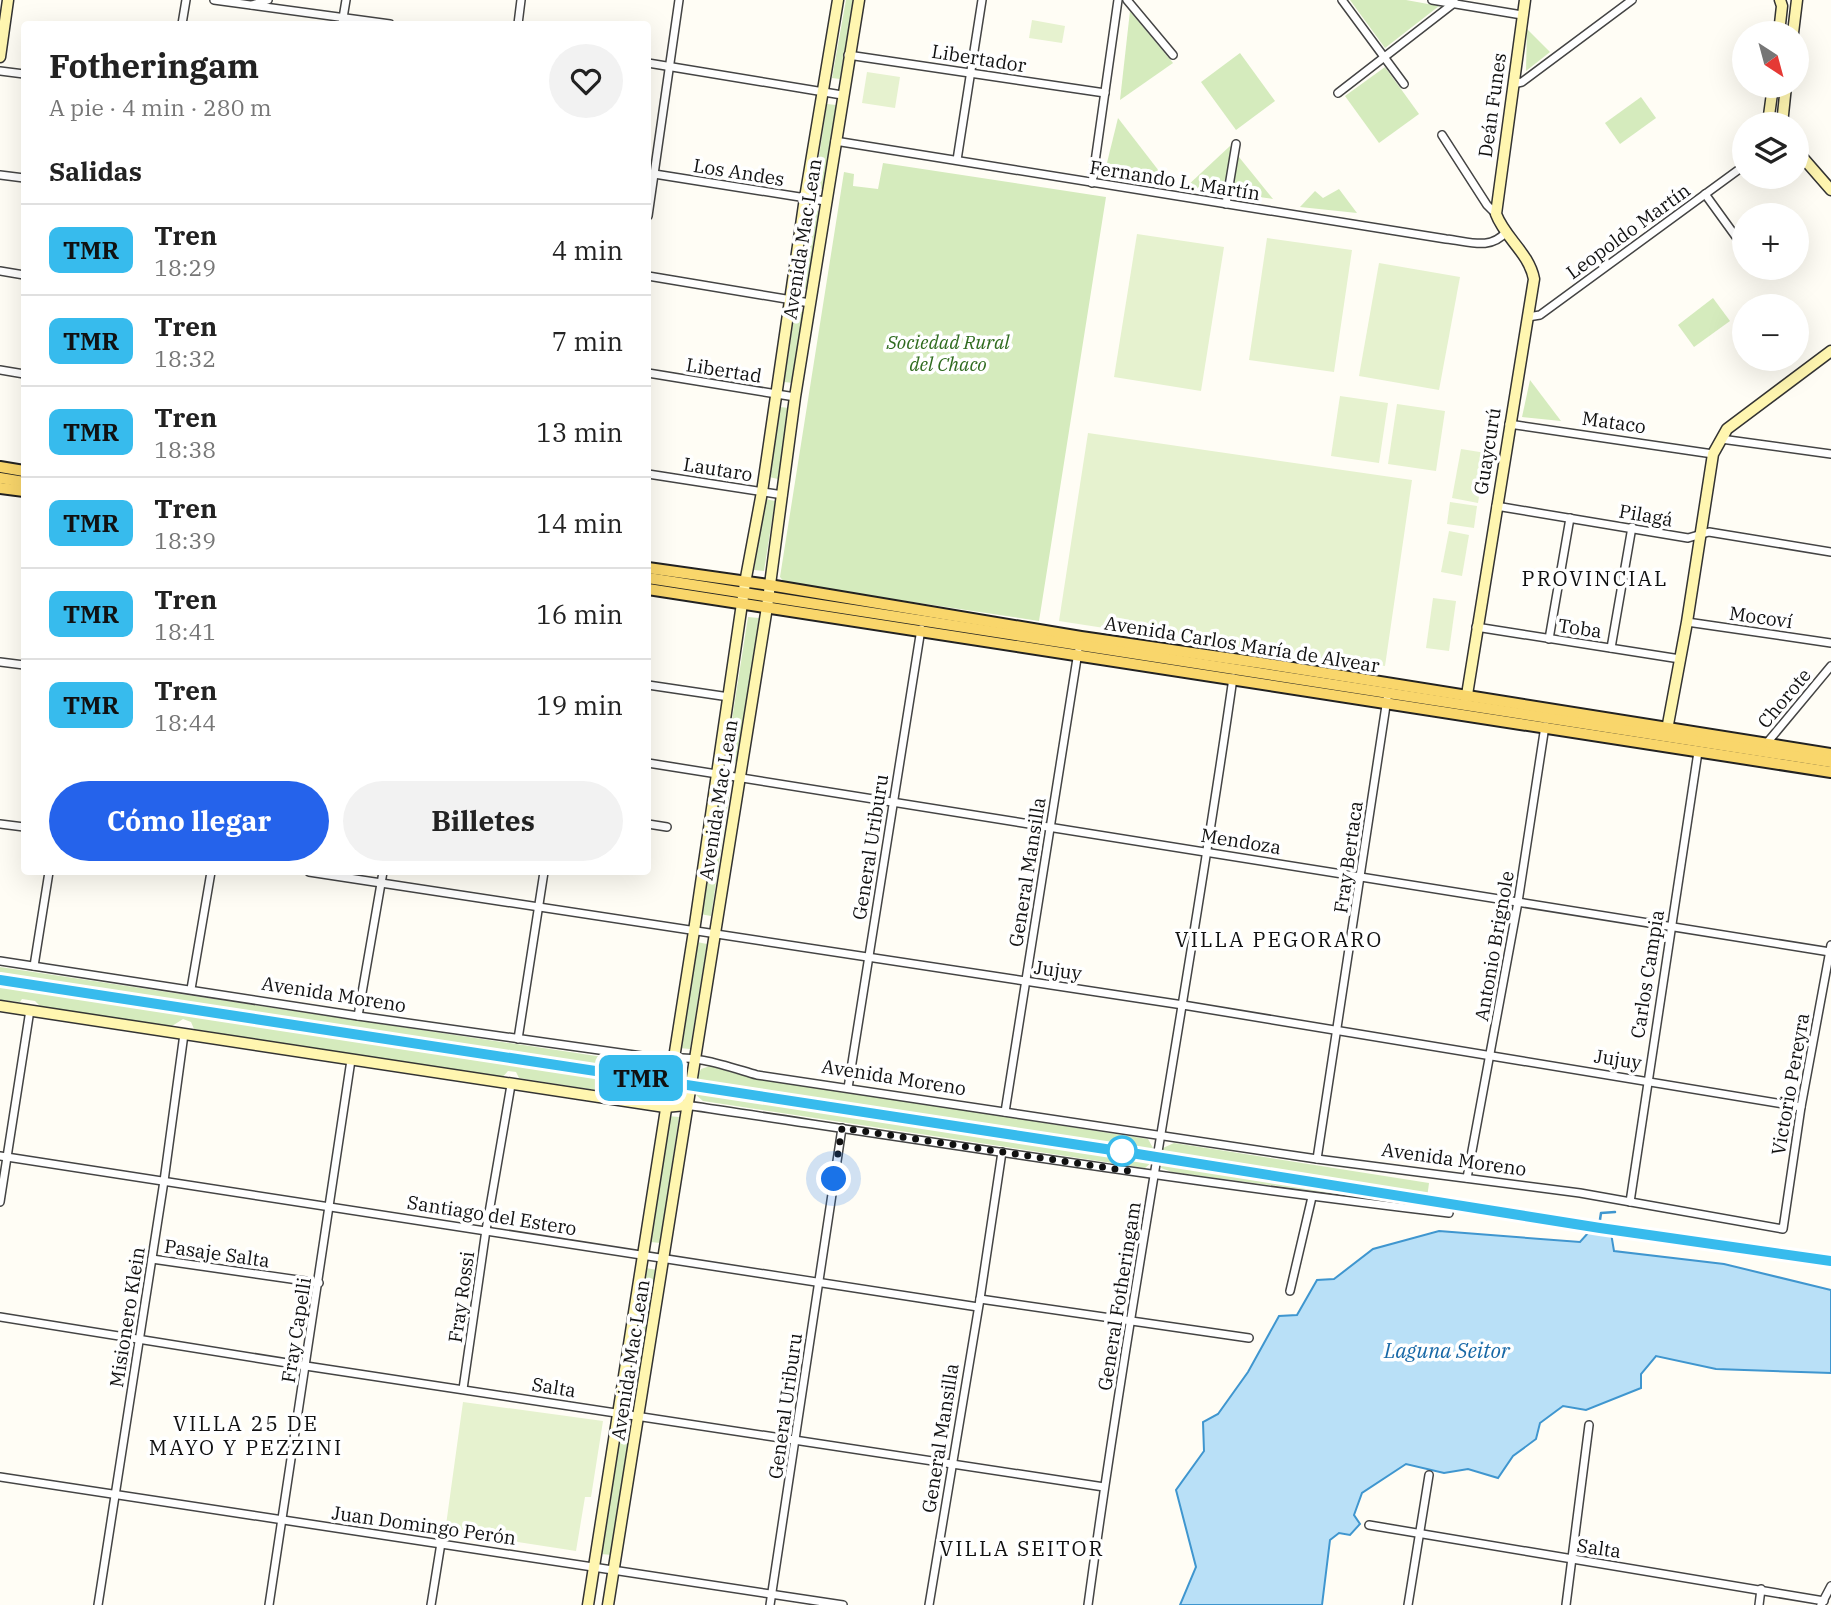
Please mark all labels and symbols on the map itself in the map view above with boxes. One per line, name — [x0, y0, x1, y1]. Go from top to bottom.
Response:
north arrow — [1732, 21, 1810, 98]
street label: Libertador — [930, 39, 1029, 77]
street label: Deán Funes — [1473, 51, 1511, 159]
street label: Los Andes — [692, 153, 786, 191]
street label: Fernando L. Martín — [1088, 155, 1262, 205]
street label: Avenida Mac Lean — [777, 157, 827, 321]
street label: Leopoldo Martín — [1561, 178, 1695, 284]
park label: Sociedad Rural del Chaco — [885, 330, 1010, 376]
street label: Libertad — [684, 352, 764, 388]
street label: Guaycurú — [1468, 406, 1506, 496]
street label: Mataco — [1581, 406, 1647, 438]
street label: Lautaro — [682, 452, 754, 486]
street label: Pilagá — [1617, 498, 1675, 532]
district label: PROVINCIAL — [1522, 564, 1668, 592]
street label: Mocoví — [1728, 601, 1794, 633]
street label: Avenida Carlos María de Alvear — [1103, 610, 1382, 678]
street label: Toba — [1556, 613, 1604, 643]
street label: Chorote — [1752, 663, 1816, 733]
street label: Avenida Mac Lean — [693, 718, 743, 882]
street label: General Uriburu — [847, 772, 893, 922]
street label: General Mansilla — [1003, 795, 1051, 949]
street label: Fray Bertaca — [1328, 799, 1368, 915]
street label: Mendoza — [1199, 823, 1283, 859]
street label: Antonio Brignole — [1469, 869, 1519, 1023]
street label: Carlos Campia — [1625, 908, 1669, 1040]
district label: VILLA PEGORARO — [1175, 925, 1383, 953]
street label: Jujuy — [1033, 955, 1084, 985]
street label: Avenida Moreno — [260, 971, 408, 1017]
street label: Victorio Pereyra — [1766, 1011, 1814, 1157]
street label: Jujuy — [1592, 1043, 1644, 1075]
street label: Avenida Moreno — [820, 1054, 968, 1100]
line badge: TMR — [601, 1055, 681, 1101]
unlabelled marker — [1107, 1136, 1137, 1166]
street label: Avenida Moreno — [1380, 1137, 1528, 1181]
your location — [816, 1161, 851, 1196]
street label: Santiago del Estero — [406, 1190, 578, 1240]
street label: General Fotheringam — [1092, 1200, 1146, 1392]
street label: Pasaje Salta — [163, 1234, 271, 1272]
street label: Misionero Klein — [104, 1245, 150, 1389]
street label: Fray Rossi — [443, 1250, 479, 1344]
street label: Fray Capelli — [276, 1276, 316, 1384]
street label: Avenida Mac Lean — [605, 1278, 655, 1442]
street label: General Uriburu — [763, 1331, 807, 1481]
water label: Laguna Seitor — [1383, 1336, 1511, 1364]
street label: General Mansilla — [916, 1361, 964, 1515]
street label: Salta — [530, 1372, 578, 1402]
district label: VILLA 25 DE MAYO Y PEZZINI — [149, 1409, 343, 1461]
street label: Juan Domingo Perón — [330, 1500, 518, 1550]
street label: Salta — [1575, 1533, 1623, 1563]
district label: VILLA SEITOR — [939, 1534, 1105, 1562]

